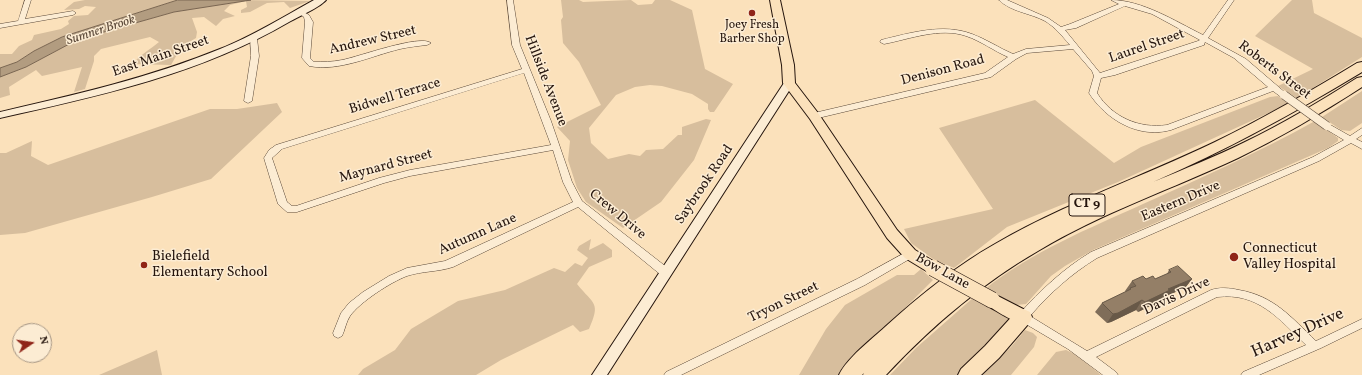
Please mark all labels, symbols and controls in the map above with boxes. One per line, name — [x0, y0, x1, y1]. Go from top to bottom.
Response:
marker: Joey Fresh Barber Shop — [747, 8, 757, 18]
water label: Sumner Brook — [65, 13, 137, 49]
place label: Joey Fresh Barber Shop — [719, 19, 785, 47]
street label: Andrew Street — [328, 23, 418, 59]
street label: Laurel Street — [1107, 26, 1187, 68]
street label: East Main Street — [110, 33, 212, 81]
street label: Hillside Avenue — [520, 33, 570, 129]
street label: Roberts Street — [1234, 38, 1314, 104]
street label: Denison Road — [899, 52, 987, 90]
street label: Bidwell Terrace — [347, 75, 443, 119]
street label: Saybrook Road — [672, 142, 738, 228]
street label: Maynard Street — [338, 146, 434, 188]
street label: Eastern Drive — [1139, 178, 1223, 226]
street label: Crew Drive — [585, 186, 649, 244]
road number: CT 9 — [1069, 194, 1105, 216]
street label: Autumn Lane — [436, 210, 520, 260]
place label: Connecticut Valley Hospital — [1243, 241, 1336, 274]
place label: Bielefield Elementary School — [152, 249, 268, 282]
street label: Bow Lane — [912, 250, 972, 294]
marker: Connecticut Valley Hospital — [1228, 251, 1240, 263]
marker: Bielefield Elementary School — [139, 260, 149, 270]
street label: Davis Drive — [1141, 274, 1213, 320]
street label: Tryon Street — [746, 279, 822, 327]
street label: Harvey Drive — [1249, 305, 1347, 363]
north arrow — [12, 323, 52, 363]
text: N — [35, 335, 51, 346]

